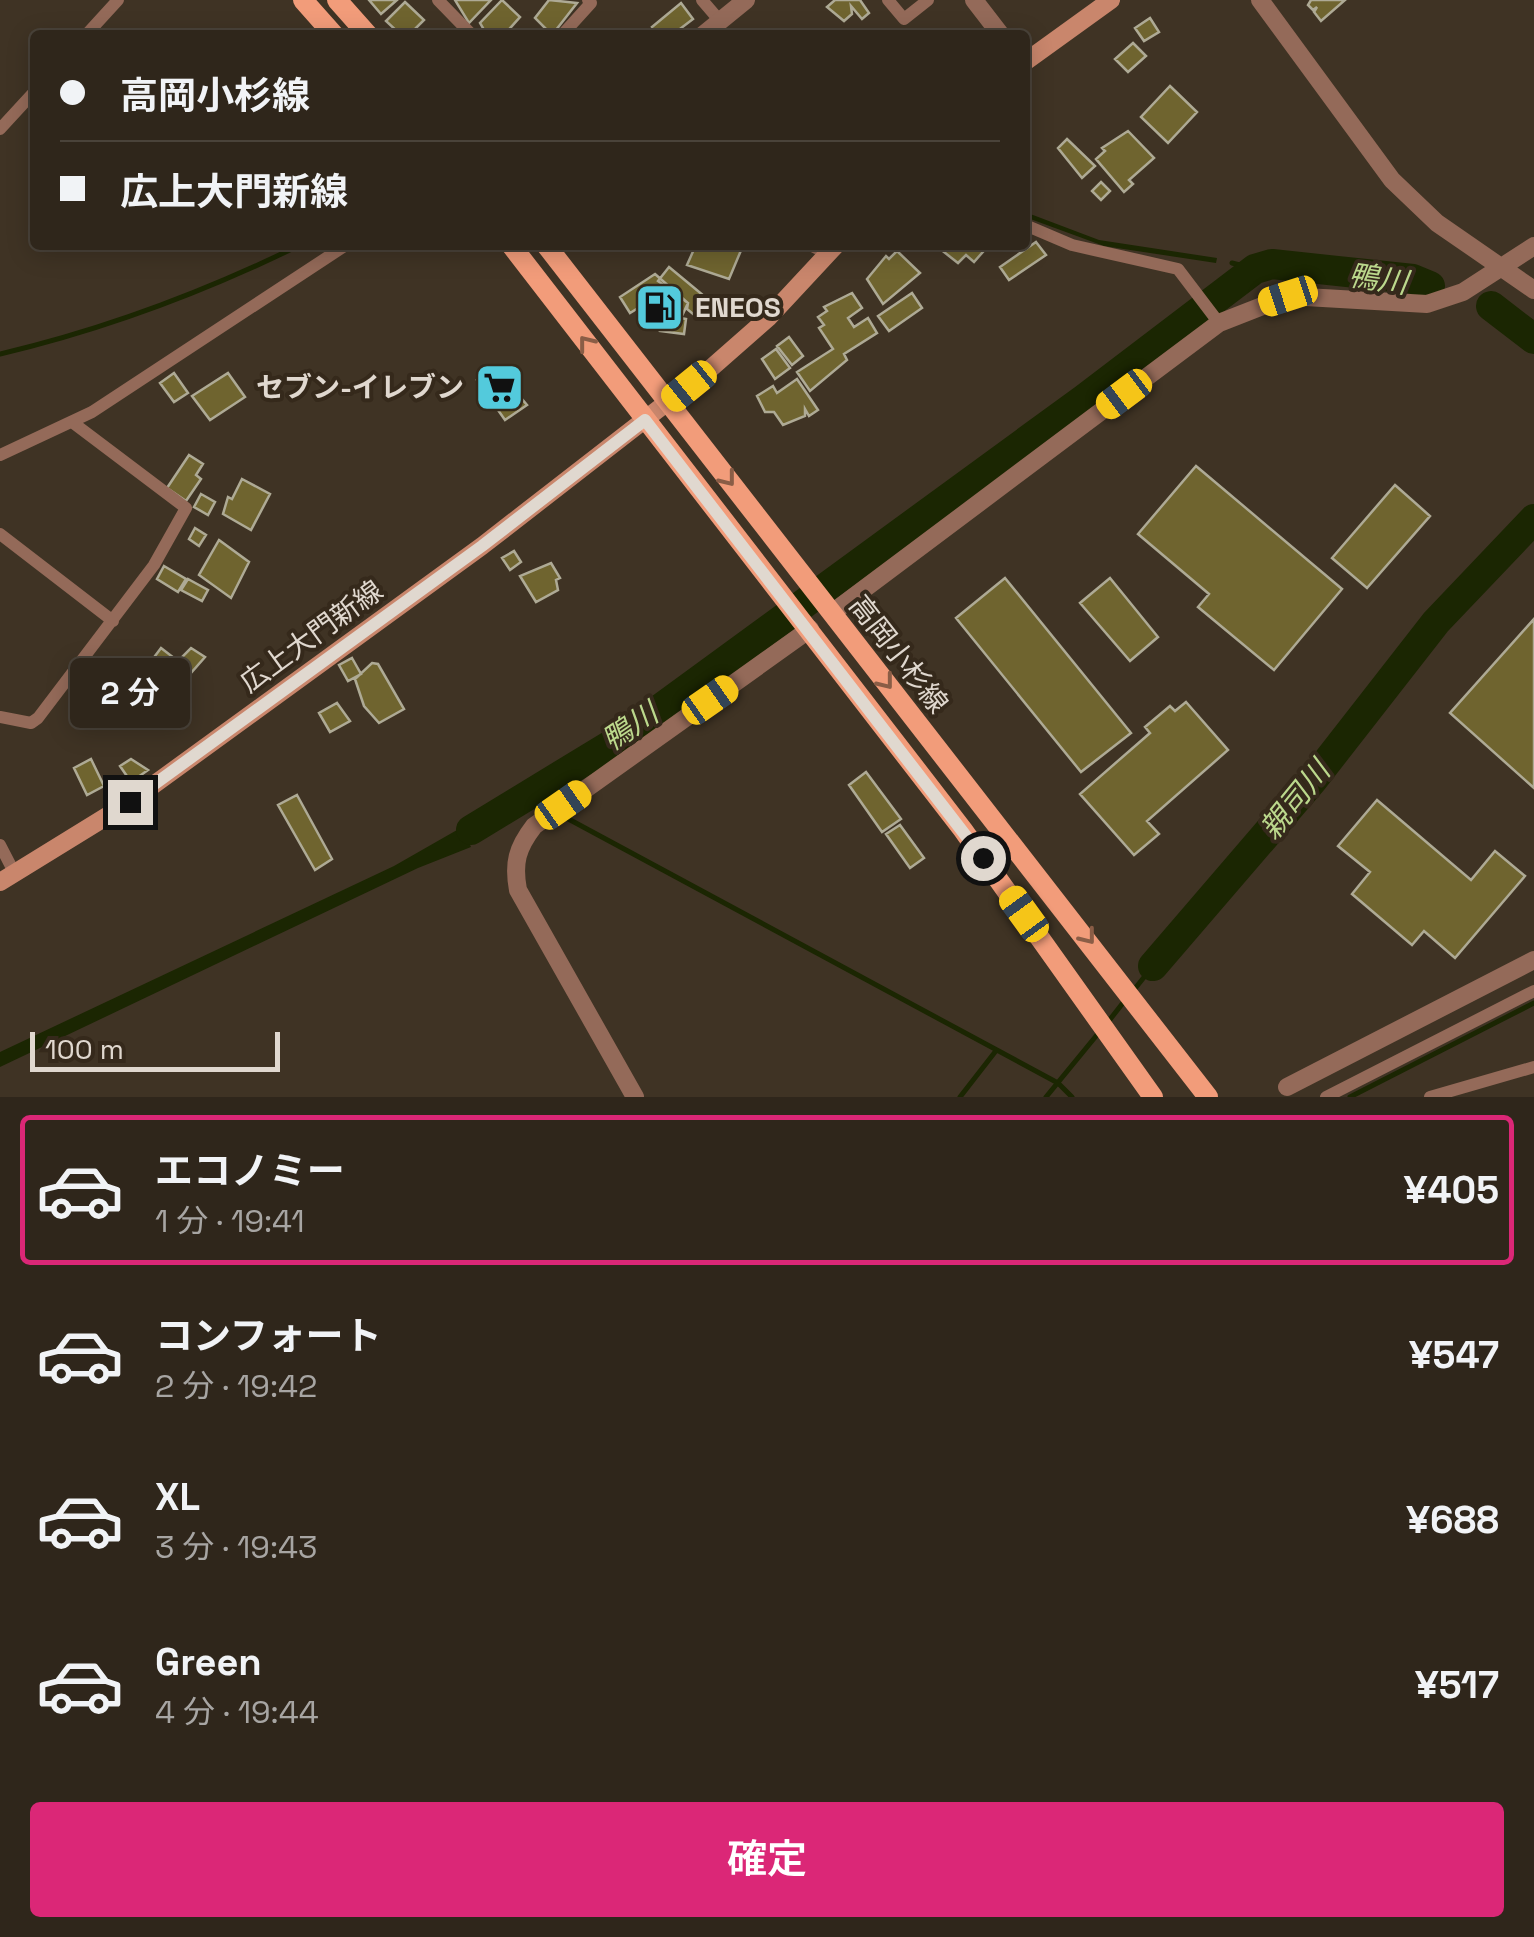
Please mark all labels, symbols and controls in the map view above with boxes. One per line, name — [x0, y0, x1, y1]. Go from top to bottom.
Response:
text: 高岡小杉線 — [120, 72, 310, 120]
text: 広上大門新線 — [120, 168, 348, 216]
water label: 鴨川 — [1346, 255, 1413, 302]
car — [1255, 272, 1321, 320]
fuel station icon: ENEOS — [634, 281, 686, 333]
place label: ENEOS — [695, 289, 781, 325]
one-way arrow — [580, 336, 597, 354]
car — [656, 355, 722, 417]
supermarket icon: セブン-イレブン — [473, 361, 525, 413]
car — [1091, 364, 1157, 424]
place label: セブン-イレブン — [256, 369, 464, 405]
one-way arrow — [716, 468, 733, 486]
street label: 広上大門新線 — [232, 572, 390, 700]
street label: 高岡小杉線 — [842, 588, 956, 720]
callout: 2 分 — [70, 657, 190, 727]
one-way arrow — [874, 670, 892, 688]
car — [677, 671, 743, 729]
text: 2 分 — [100, 673, 160, 713]
water label: 鴨川 — [594, 692, 668, 760]
water label: 親司川 — [1251, 750, 1340, 847]
car — [530, 776, 596, 834]
route end — [108, 780, 153, 825]
route start — [961, 836, 1006, 881]
car — [994, 881, 1054, 947]
one-way arrow — [1076, 925, 1094, 943]
scale bar — [30, 1027, 280, 1072]
text: 100 m — [45, 1031, 124, 1067]
icon: car — [35, 1145, 125, 1235]
text: エコノミー — [155, 1147, 345, 1195]
text: ¥405 — [1404, 1166, 1499, 1214]
text: 1 分 · 19:41 — [155, 1201, 305, 1241]
icon: car — [35, 1310, 125, 1400]
text: コンフォート — [155, 1312, 382, 1360]
text: ¥547 — [1409, 1331, 1499, 1379]
text: 2 分 · 19:42 — [155, 1366, 317, 1406]
text: XL — [155, 1473, 200, 1521]
icon: car — [35, 1475, 125, 1565]
text: ¥688 — [1406, 1496, 1499, 1544]
text: 3 分 · 19:43 — [155, 1527, 317, 1567]
text: Green — [155, 1638, 262, 1686]
icon: car — [35, 1640, 125, 1730]
text: ¥517 — [1415, 1661, 1499, 1709]
text: 4 分 · 19:44 — [155, 1692, 319, 1732]
button: 確定 — [30, 1802, 1504, 1917]

